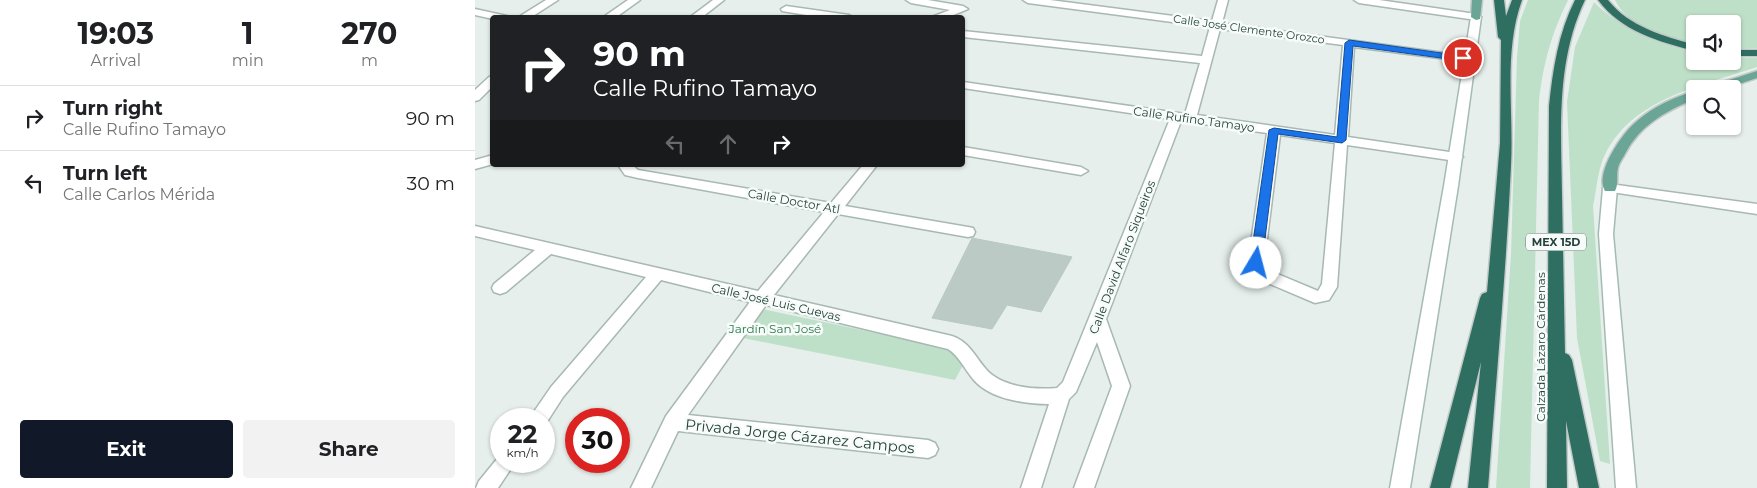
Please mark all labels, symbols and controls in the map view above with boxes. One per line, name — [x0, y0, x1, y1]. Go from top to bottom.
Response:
street label: Calle José Clemente Orozco — [1172, 11, 1326, 47]
text: 19:03 — [78, 15, 154, 52]
text: 1 — [242, 15, 254, 52]
text: 270 — [341, 15, 397, 52]
map controls — [1686, 15, 1741, 135]
button: sound — [1686, 15, 1741, 70]
text: 90 m — [593, 32, 686, 75]
icon: right — [510, 35, 575, 100]
pin — [1442, 37, 1484, 79]
icon: arrive — [1449, 44, 1477, 72]
text: Arrival — [91, 51, 141, 70]
text: min — [232, 51, 264, 70]
text: m — [361, 51, 378, 70]
text: Calle Rufino Tamayo — [593, 75, 817, 102]
button: search — [1686, 80, 1741, 135]
text: Turn right — [63, 97, 163, 120]
street label: Calle Rufino Tamayo — [1132, 103, 1256, 135]
icon: right — [20, 104, 48, 132]
text: 90 m — [406, 107, 455, 130]
text: Calle Rufino Tamayo — [63, 120, 226, 139]
icon: left — [661, 130, 689, 158]
icon: ahead — [714, 130, 742, 158]
icon: right — [767, 130, 795, 158]
text: Turn left — [63, 162, 148, 185]
icon: left — [20, 169, 48, 197]
text: 30 m — [407, 172, 455, 195]
street label: Calle David Alfaro Siqueiros — [1086, 178, 1158, 336]
text: Calle Carlos Mérida — [63, 185, 215, 204]
street label: Calle Doctor Atl — [747, 186, 841, 216]
road number: MEX 15D — [1526, 233, 1586, 250]
position arrow — [1229, 236, 1281, 288]
street label: Calzada Lázaro Cárdenas — [1533, 272, 1548, 422]
street label: Calle José Luis Cuevas — [710, 280, 842, 324]
park label: Jardín San José — [728, 321, 821, 336]
speed limit sign: 30 — [565, 408, 630, 473]
street label: Privada Jorge Cázarez Campos — [684, 415, 916, 457]
text: 22 — [508, 419, 537, 449]
button: Exit — [20, 420, 233, 478]
button: Share — [243, 420, 455, 478]
text: km/h — [506, 445, 539, 460]

